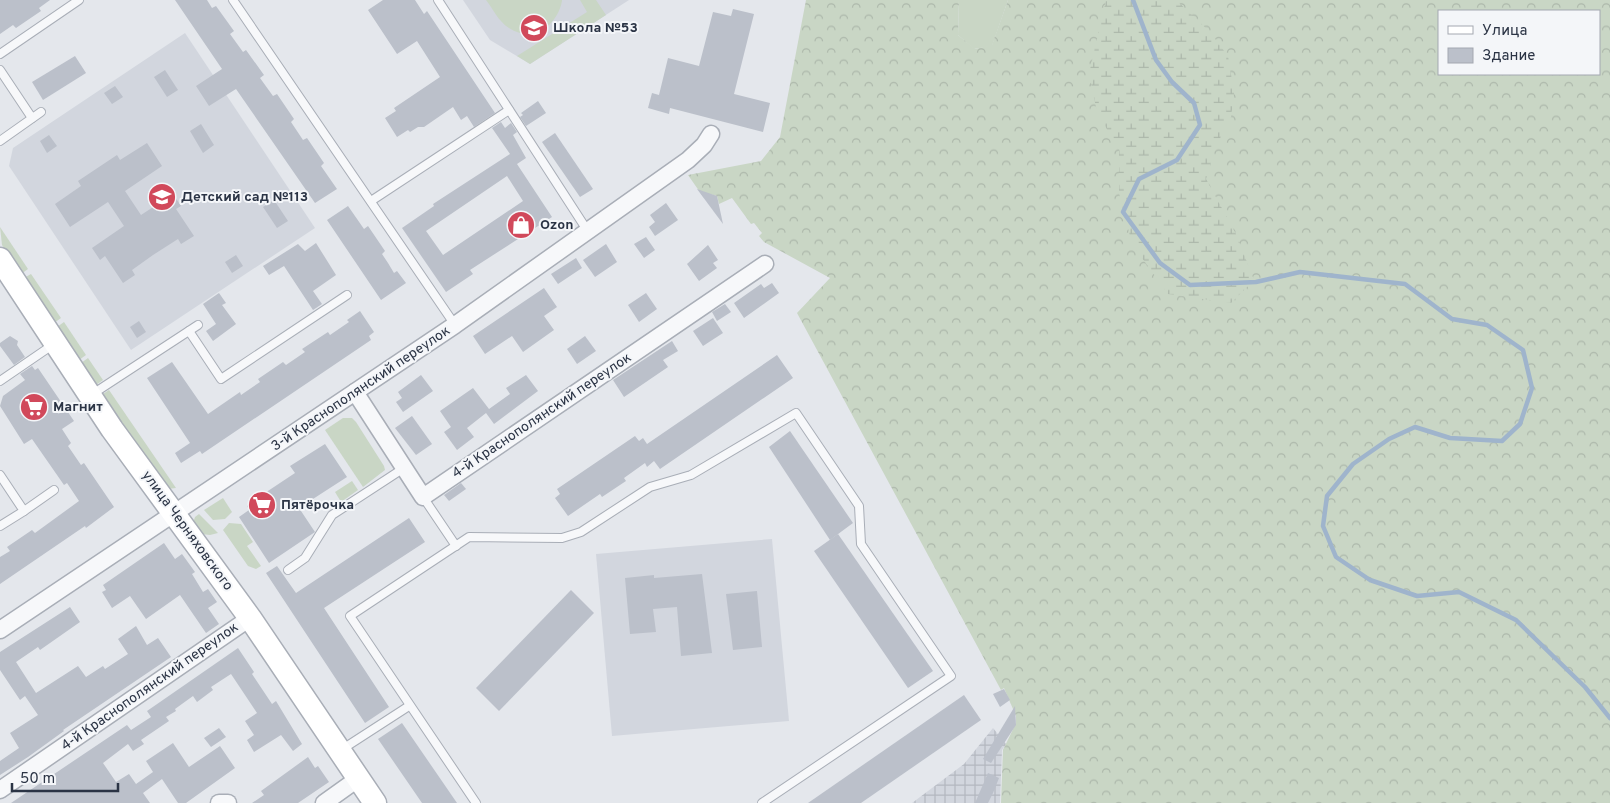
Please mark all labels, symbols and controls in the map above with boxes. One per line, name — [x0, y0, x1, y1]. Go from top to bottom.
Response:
legend — [1438, 10, 1600, 75]
school or university icon: Школа №53 — [519, 13, 549, 43]
place label: Школа №53 — [553, 20, 638, 37]
text: Улица — [1482, 22, 1527, 41]
text: Здание — [1482, 47, 1535, 66]
school or university icon: Детский сад №113 — [147, 182, 177, 212]
place label: Детский сад №113 — [181, 189, 308, 206]
shop icon: Ozon — [506, 210, 536, 240]
place label: Ozon — [540, 217, 573, 234]
street label: 3-й Краснополянский переулок — [268, 323, 454, 455]
street label: 4-й Краснополянский переулок — [449, 349, 635, 483]
supermarket icon: Магнит — [19, 392, 49, 422]
place label: Магнит — [53, 399, 103, 416]
street label: улица Черняховского — [138, 468, 236, 594]
supermarket icon: Пятёрочка — [247, 490, 277, 520]
place label: Пятёрочка — [281, 497, 354, 514]
street label: 4-й Краснополянский переулок — [58, 619, 242, 755]
scale bar — [12, 760, 119, 792]
text: 50 m — [20, 770, 55, 789]

